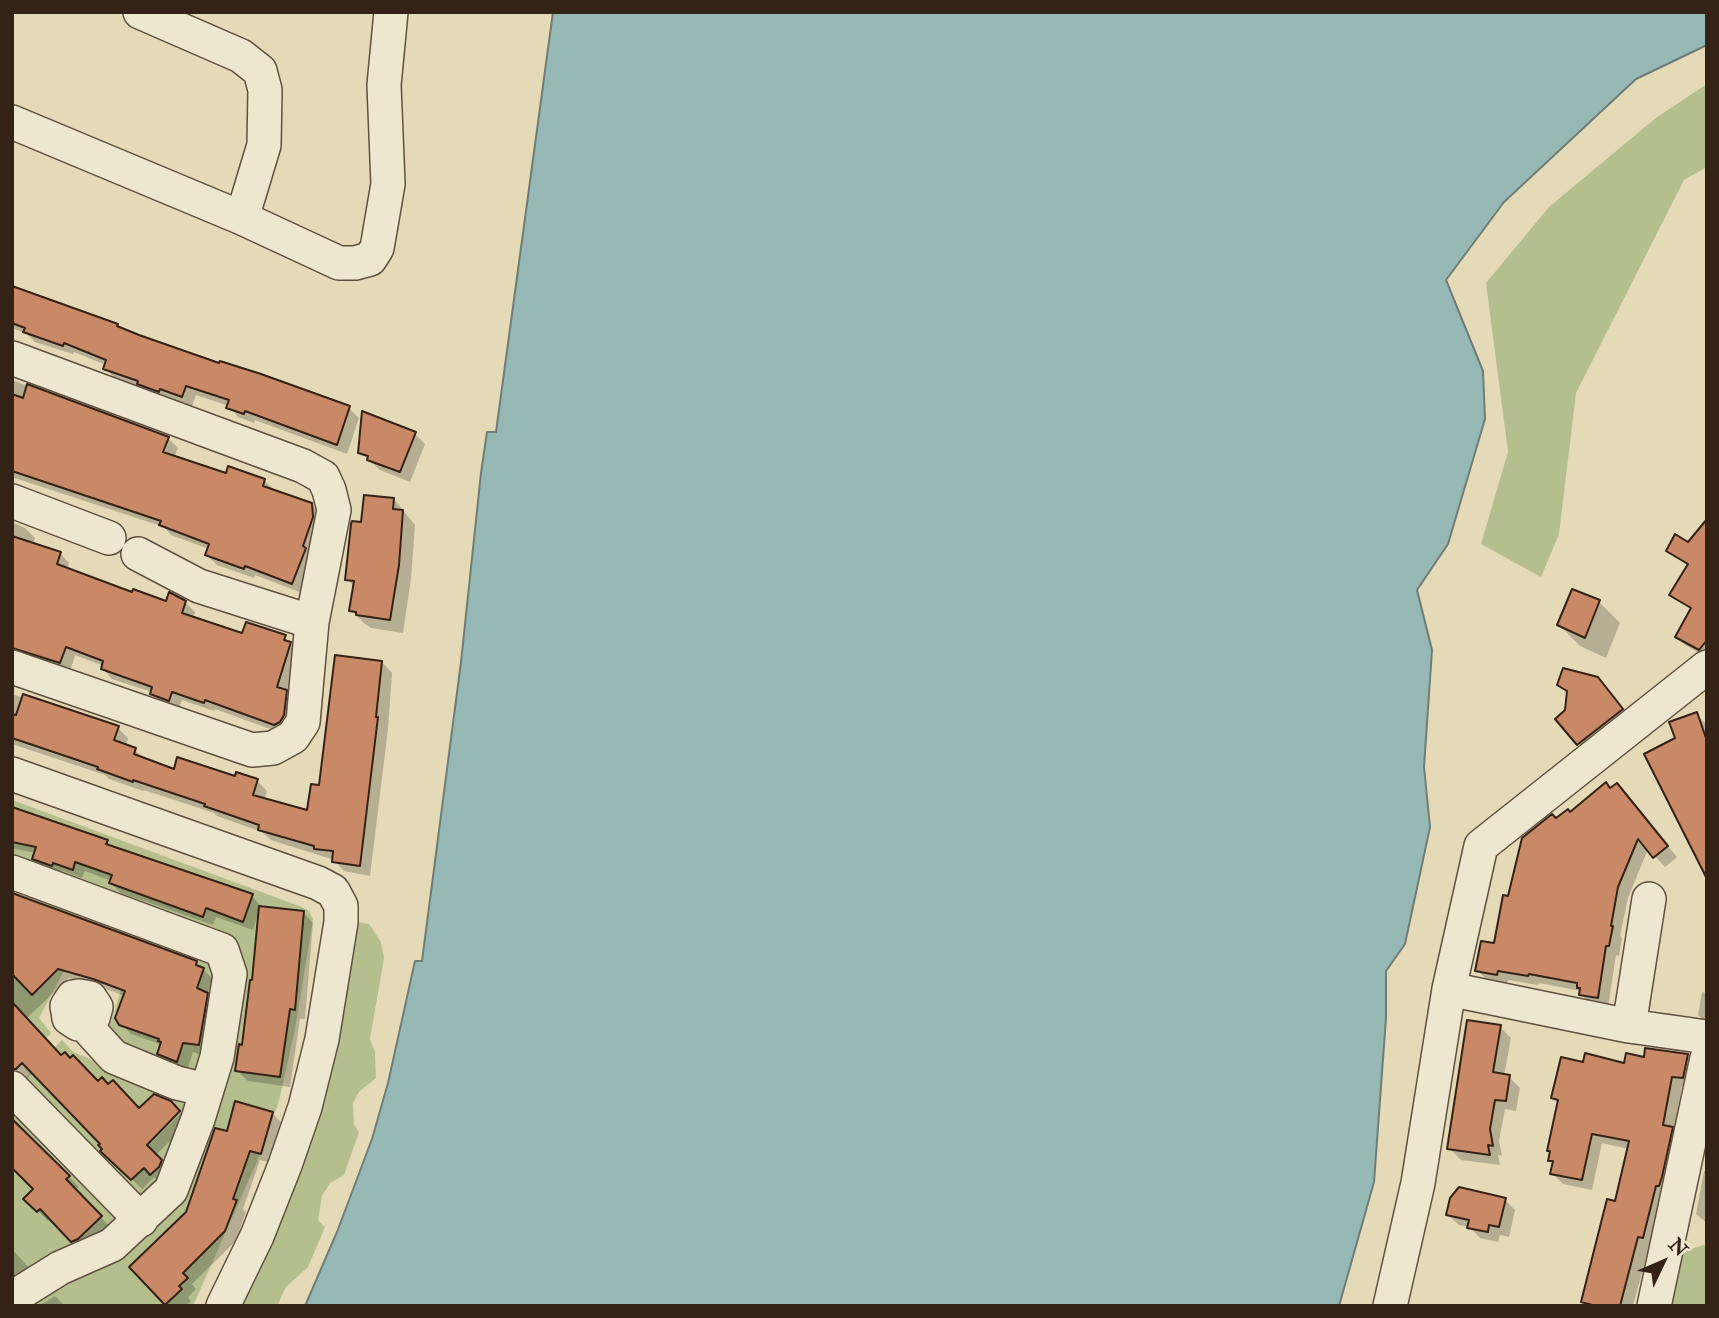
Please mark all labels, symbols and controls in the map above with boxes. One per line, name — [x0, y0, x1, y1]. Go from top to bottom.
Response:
north arrow — [1628, 1227, 1698, 1297]
text: N — [1664, 1233, 1693, 1262]

